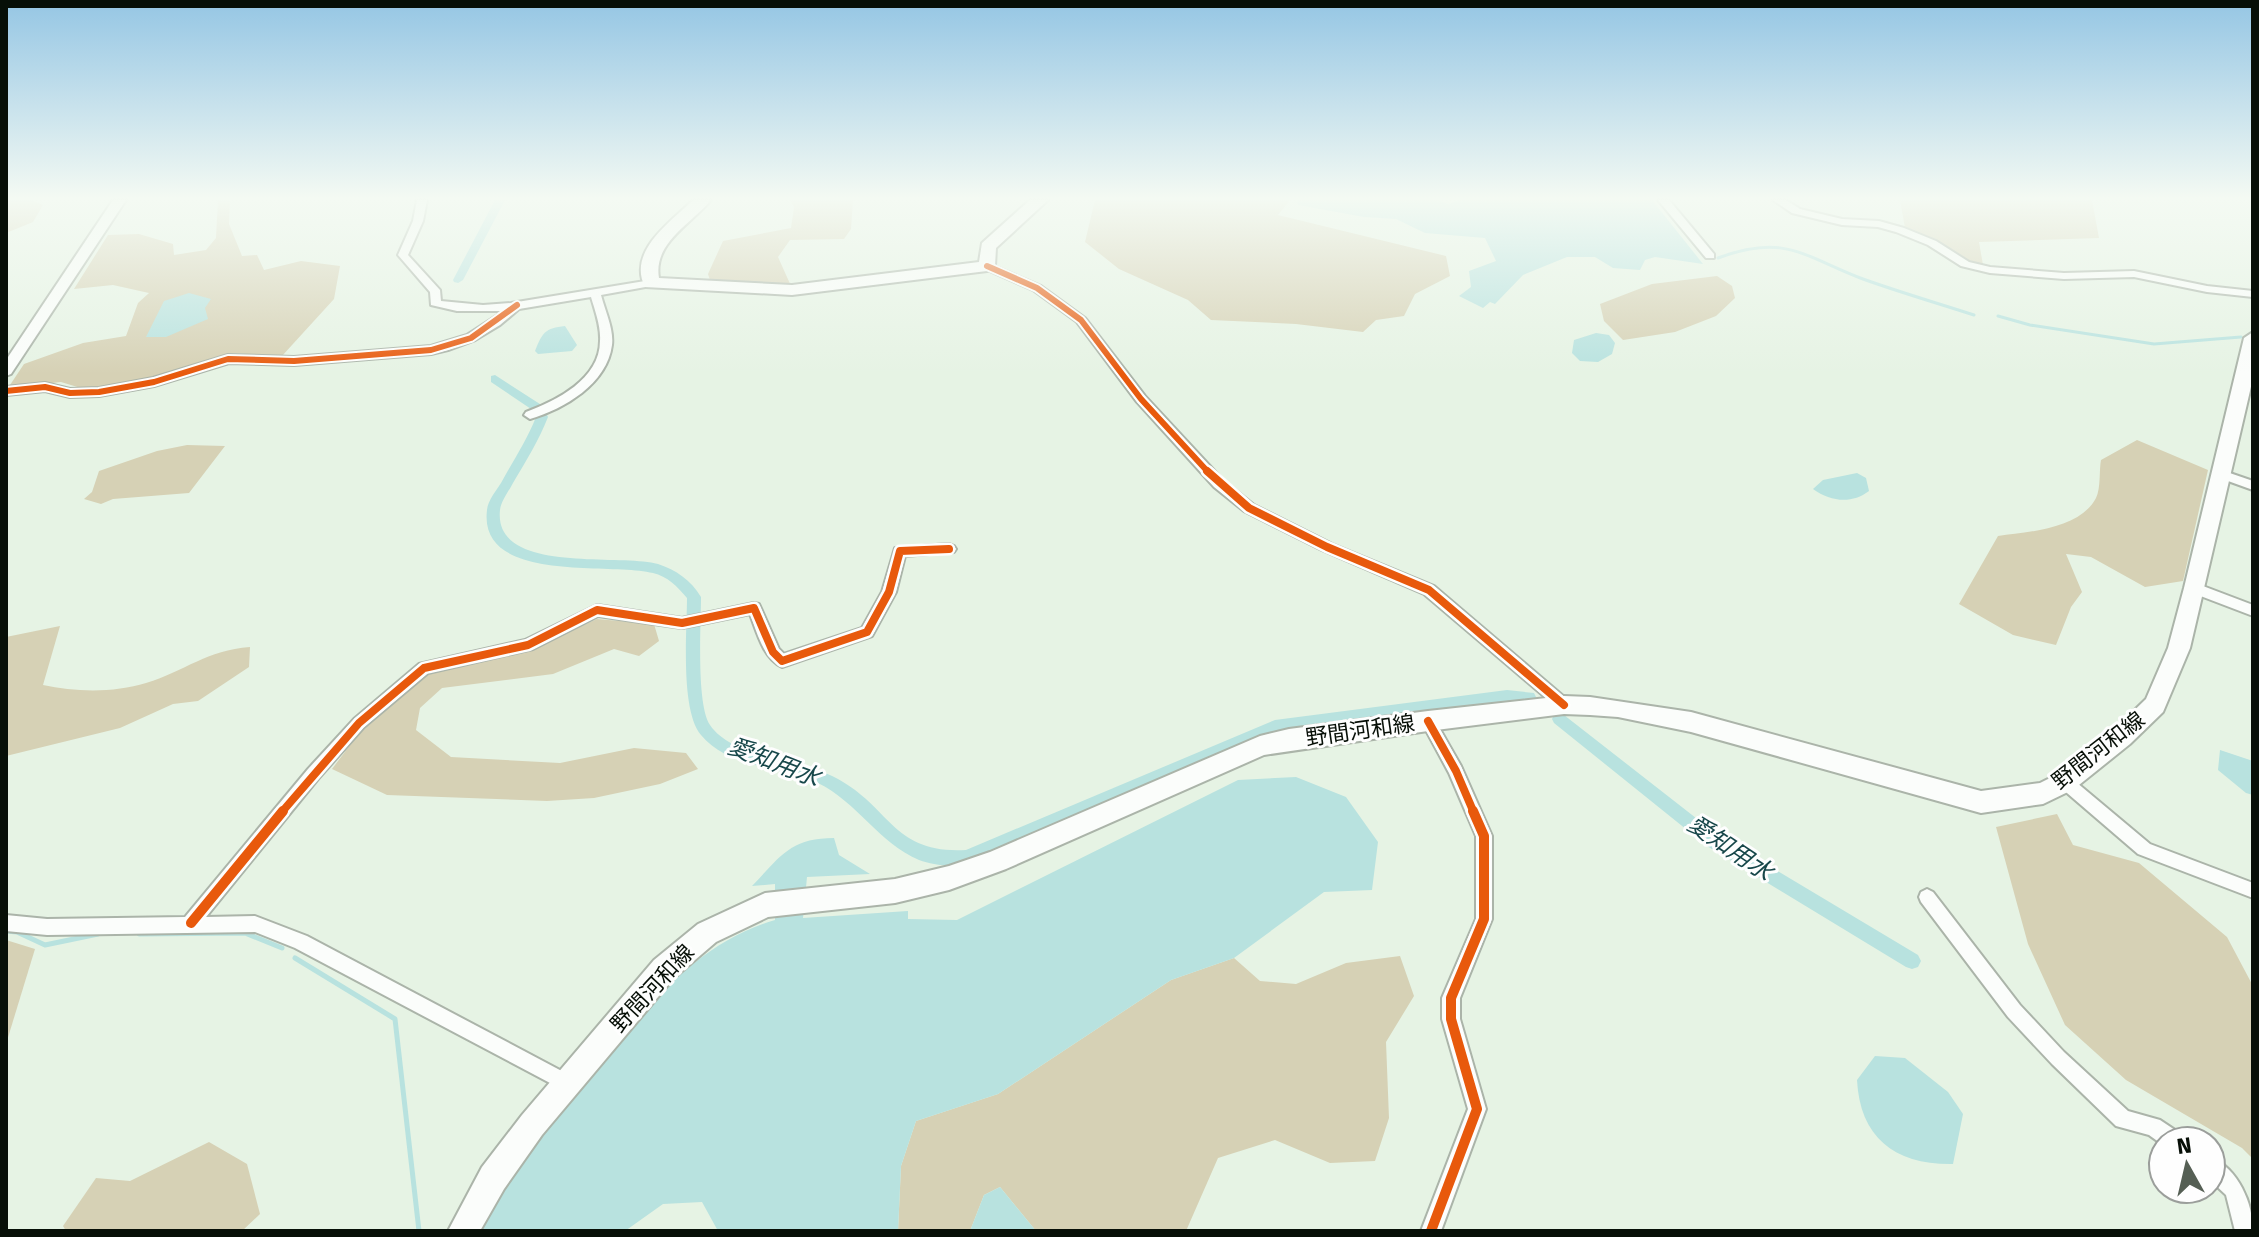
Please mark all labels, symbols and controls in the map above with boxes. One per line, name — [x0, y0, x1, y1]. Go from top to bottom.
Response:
street label: 野間河和線 — [2047, 706, 2150, 795]
street label: 野間河和線 — [1304, 709, 1416, 752]
water label: 愛知用水 — [724, 732, 827, 793]
water label: 愛知用水 — [1682, 810, 1780, 888]
street label: 野間河和線 — [605, 939, 700, 1038]
north arrow — [2147, 1125, 2227, 1205]
text: N — [2175, 1131, 2193, 1160]

